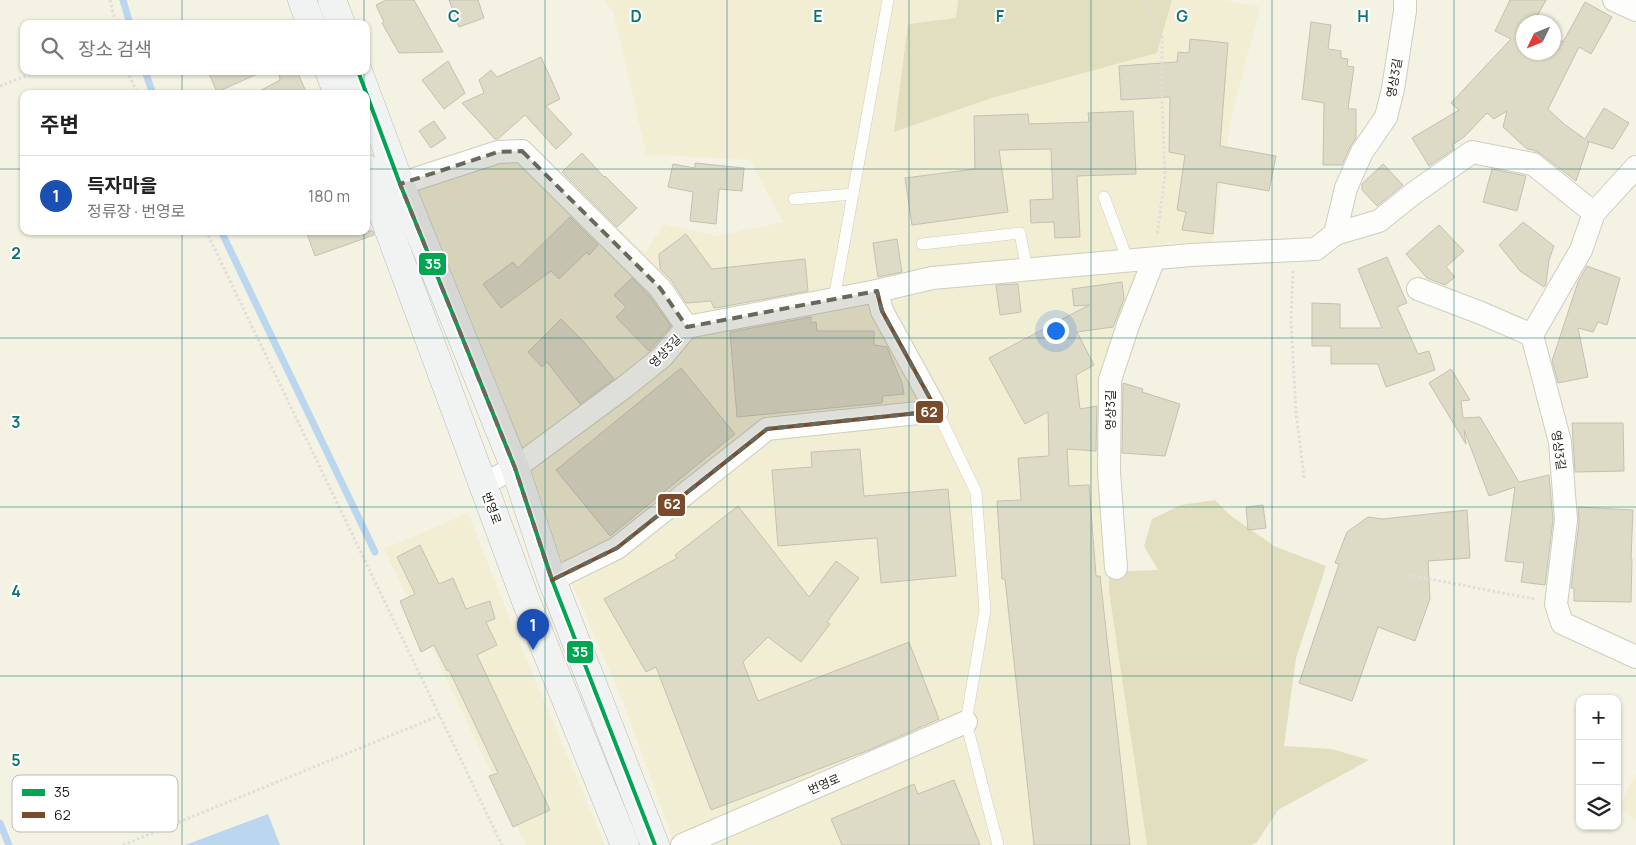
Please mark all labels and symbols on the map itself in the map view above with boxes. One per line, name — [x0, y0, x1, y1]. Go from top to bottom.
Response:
text: C — [448, 5, 460, 27]
text: D — [630, 5, 642, 27]
text: E — [813, 5, 823, 27]
text: F — [996, 5, 1005, 27]
text: G — [1176, 5, 1188, 27]
text: H — [1357, 5, 1369, 27]
north arrow — [1516, 15, 1561, 60]
street label: 영상3길 — [1382, 57, 1406, 99]
text: 2 — [11, 242, 21, 264]
line badge: 35 — [418, 252, 447, 276]
text: 35 — [425, 254, 441, 273]
your location — [1043, 318, 1069, 344]
street label: 영상3길 — [645, 331, 685, 371]
street label: 영상3길 — [1102, 390, 1119, 430]
line badge: 62 — [915, 400, 944, 424]
text: 62 — [920, 402, 938, 421]
text: 3 — [11, 411, 21, 433]
street label: 영상3길 — [1548, 429, 1570, 471]
street label: 번영로 — [478, 490, 506, 526]
line badge: 62 — [657, 493, 686, 517]
text: 62 — [663, 494, 681, 513]
text: 4 — [11, 580, 21, 602]
pin: 1 — [517, 609, 549, 650]
line badge: 35 — [566, 640, 594, 664]
text: 35 — [572, 642, 588, 661]
text: 5 — [11, 749, 21, 771]
street label: 번영로 — [805, 770, 843, 798]
legend — [12, 775, 178, 832]
text: 35 — [54, 782, 70, 801]
text: 62 — [54, 805, 71, 824]

